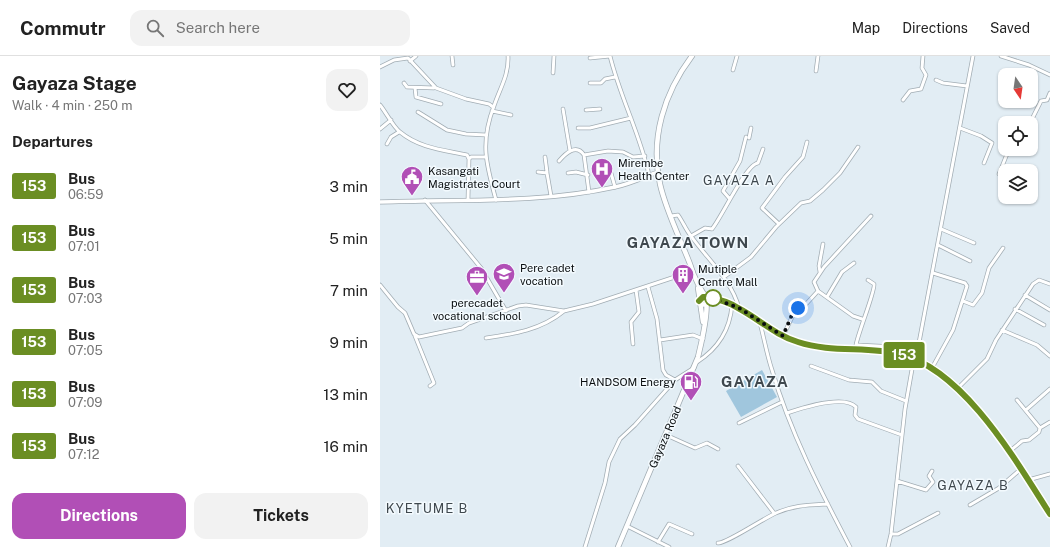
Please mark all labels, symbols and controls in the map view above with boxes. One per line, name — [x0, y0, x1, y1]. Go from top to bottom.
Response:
search box — [130, 10, 410, 46]
text: Commutr — [20, 17, 106, 39]
icon: search — [144, 17, 166, 39]
text: Search here — [176, 19, 260, 36]
text: Map — [852, 20, 880, 36]
text: Directions — [902, 20, 968, 36]
text: Saved — [990, 20, 1030, 36]
north arrow — [998, 68, 1038, 108]
map controls — [998, 68, 1038, 204]
button: heart — [326, 69, 368, 111]
text: Gayaza Stage — [12, 72, 137, 94]
text: Walk · 4 min · 250 m — [12, 98, 132, 113]
button: locate — [998, 116, 1038, 156]
text: Departures — [12, 133, 93, 150]
hospital icon: Mirembe Health Center — [589, 156, 615, 189]
place label: Mirembe Health Center — [618, 157, 689, 182]
public building icon: Kasangati Magistrates Court — [399, 164, 425, 197]
button: layers — [998, 164, 1038, 204]
place label: Kasangati Magistrates Court — [428, 165, 520, 190]
text: Bus — [68, 170, 95, 187]
district label: GAYAZA A — [703, 173, 775, 188]
text: 153 — [22, 178, 46, 194]
text: 3 min — [329, 178, 368, 195]
text: 06:59 — [68, 187, 103, 202]
text: Bus — [68, 222, 95, 239]
text: 153 — [22, 230, 46, 246]
text: 5 min — [329, 230, 368, 247]
district label: GAYAZA TOWN — [627, 234, 749, 251]
text: 07:01 — [68, 239, 100, 254]
school or university icon: Pere cadet vocation — [491, 261, 517, 294]
place label: Pere cadet vocation — [520, 262, 575, 287]
building icon: Mutiple Centre Mall — [670, 262, 696, 295]
place label: Mutiple Centre Mall — [698, 263, 758, 288]
office icon: perecadet vocational school — [464, 264, 490, 297]
text: Bus — [68, 274, 95, 291]
text: 153 — [22, 282, 46, 298]
text: 7 min — [330, 282, 368, 299]
unlabelled marker — [704, 289, 722, 307]
text: 07:03 — [68, 291, 103, 306]
place label: perecadet vocational school — [433, 297, 521, 322]
your location — [788, 298, 808, 318]
text: Bus — [68, 326, 95, 343]
text: 153 — [22, 334, 46, 350]
text: 9 min — [330, 334, 368, 351]
line badge: 153 — [881, 342, 927, 368]
text: 07:05 — [68, 343, 103, 358]
text: 153 — [892, 347, 916, 363]
fuel station icon: HANDSOM Energy — [678, 369, 704, 402]
district label: GAYAZA — [721, 373, 789, 390]
place label: HANDSOM Energy — [580, 376, 676, 388]
text: Bus — [68, 378, 95, 395]
text: 153 — [22, 386, 46, 402]
text: 13 min — [323, 386, 368, 403]
text: 07:09 — [68, 395, 102, 410]
street label: Gayaza Road — [647, 404, 683, 470]
text: Bus — [68, 430, 95, 447]
text: 153 — [22, 438, 46, 454]
text: 16 min — [323, 438, 368, 455]
text: 07:12 — [68, 447, 100, 462]
district label: GAYAZA B — [937, 478, 1009, 493]
button: Directions — [12, 493, 186, 539]
button: Tickets — [194, 493, 368, 539]
district label: KYETUME B — [386, 501, 468, 516]

